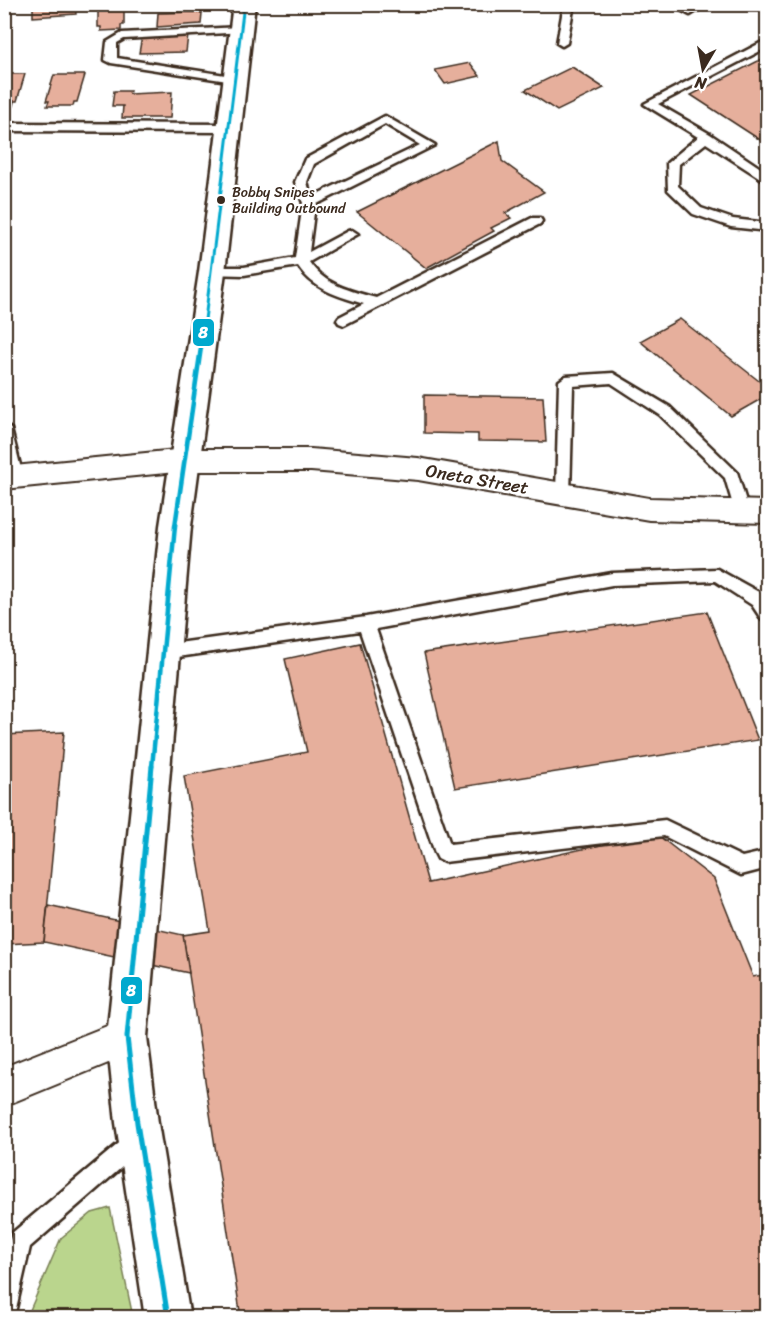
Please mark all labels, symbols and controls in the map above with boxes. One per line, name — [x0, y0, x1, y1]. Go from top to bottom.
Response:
north arrow — [673, 39, 733, 99]
text: N — [692, 68, 709, 99]
place label: Bobby Snipes Building Outbound — [232, 180, 347, 221]
marker: Bobby Snipes Building Outbound — [215, 194, 227, 206]
line badge: 8 — [192, 318, 215, 347]
text: 8 — [197, 318, 208, 347]
street label: Oneta Street — [423, 454, 531, 504]
line badge: 8 — [120, 976, 143, 1005]
text: 8 — [125, 976, 136, 1005]

